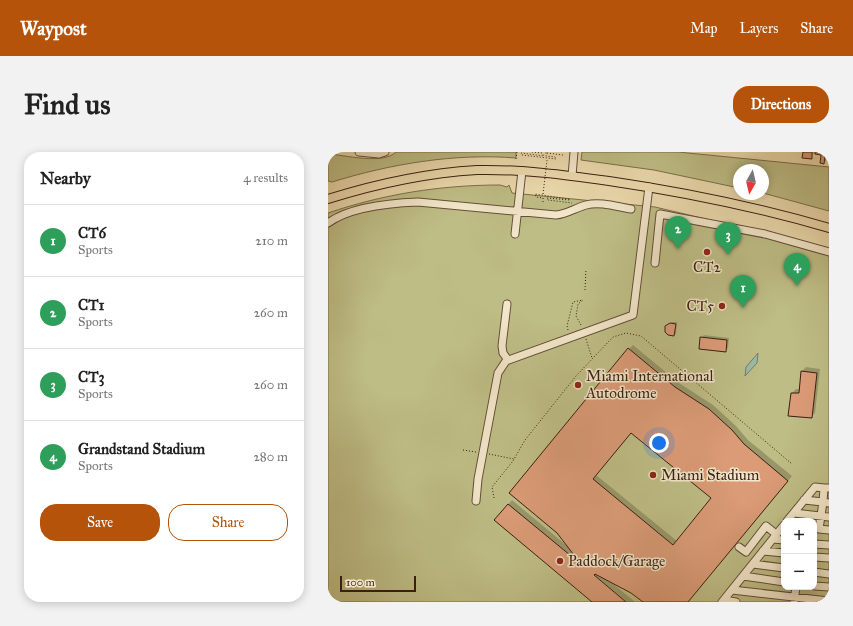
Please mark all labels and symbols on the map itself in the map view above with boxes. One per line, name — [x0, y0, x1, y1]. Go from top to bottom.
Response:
north arrow — [733, 164, 769, 200]
pin: 2 — [665, 216, 691, 249]
pin: 3 — [715, 222, 741, 255]
marker: CT2 — [702, 247, 712, 257]
pin: 4 — [784, 253, 810, 286]
place label: CT2 — [693, 258, 722, 276]
pin: 1 — [730, 275, 756, 308]
place label: CT5 — [687, 297, 714, 315]
marker: CT5 — [717, 301, 727, 311]
place label: Miami International Autodrome — [585, 367, 714, 402]
marker: Miami International Autodrome — [573, 380, 583, 390]
your location — [649, 433, 669, 453]
place label: Miami Stadium — [661, 466, 760, 484]
marker: Miami Stadium — [648, 470, 658, 480]
place label: Paddock/Garage — [568, 552, 665, 570]
marker: Paddock/Garage — [555, 556, 565, 566]
scale bar — [340, 574, 416, 593]

